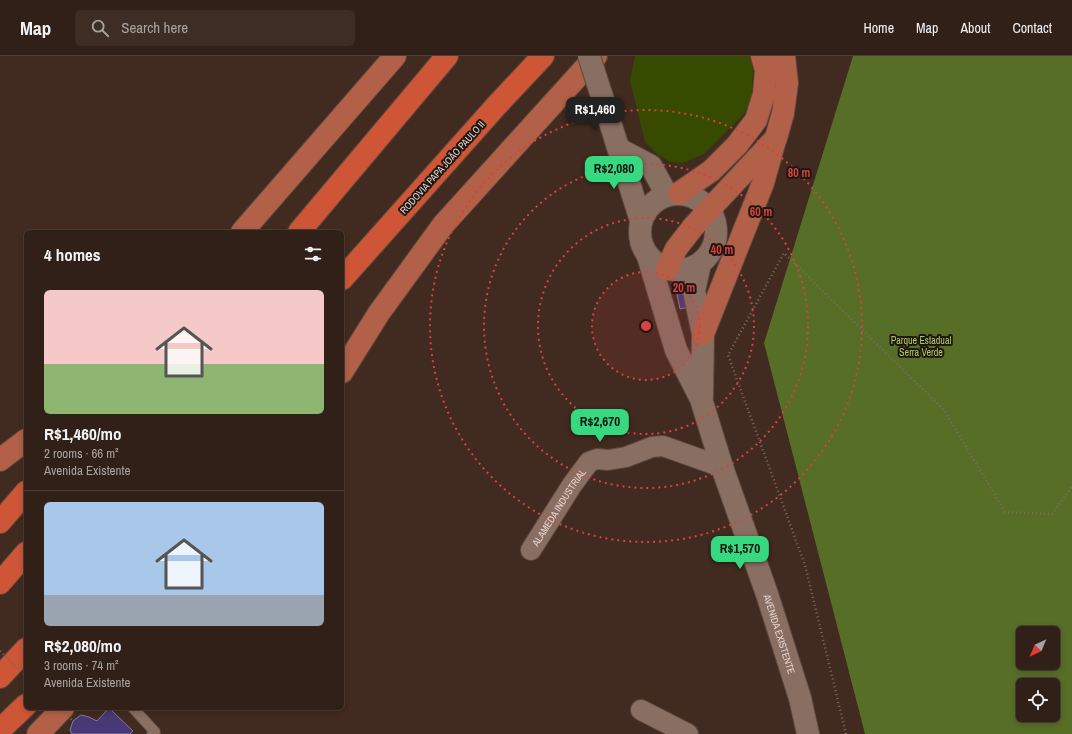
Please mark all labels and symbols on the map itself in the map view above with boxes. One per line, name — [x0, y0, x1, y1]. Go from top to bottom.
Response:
pin: R$1,460 — [558, 97, 632, 131]
street label: RODOVIA PAPA JOÃO PAULO II — [397, 118, 488, 217]
pin: R$2,080 — [577, 156, 651, 190]
text: 80 m — [788, 165, 810, 181]
text: 60 m — [750, 204, 772, 220]
text: 40 m — [711, 242, 733, 258]
text: 20 m — [673, 280, 695, 296]
centre of rings — [639, 319, 653, 333]
park label: Parque Estadual Serra Verde — [891, 334, 951, 359]
pin: R$2,670 — [563, 409, 637, 443]
street label: ALAMEDA INDUSTRIAL — [529, 466, 589, 549]
pin: R$1,570 — [703, 536, 777, 570]
street label: AVENIDA EXISTENTE — [760, 592, 798, 676]
north arrow — [1016, 626, 1060, 670]

